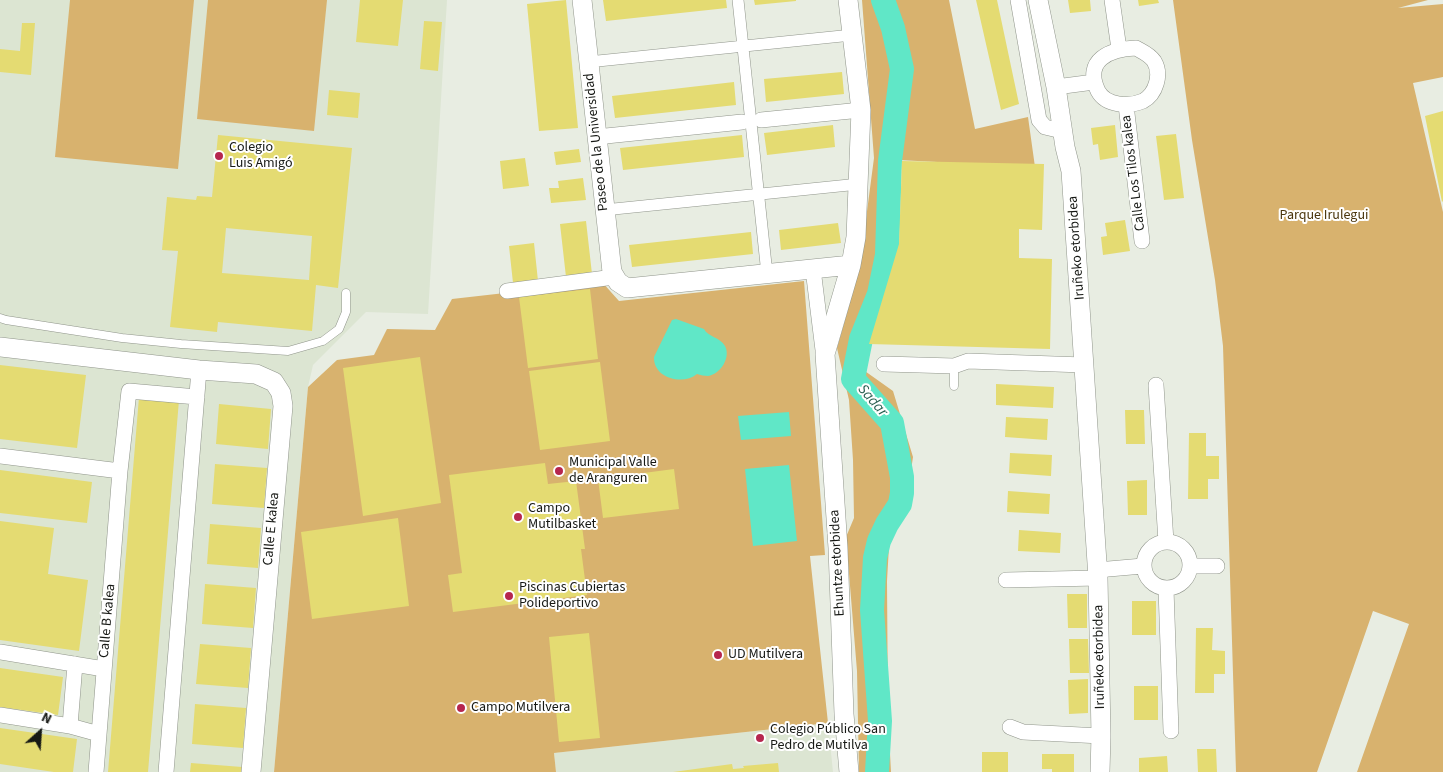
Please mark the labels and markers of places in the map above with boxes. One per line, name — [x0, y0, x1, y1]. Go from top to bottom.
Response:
place label: Colegio Luis Amigó — [229, 140, 292, 172]
marker: Colegio Luis Amigó — [213, 150, 225, 162]
place label: Municipal Valle de Aranguren — [569, 455, 657, 488]
marker: Municipal Valle de Aranguren — [553, 465, 565, 477]
place label: Campo Mutilbasket — [528, 501, 596, 534]
marker: Campo Mutilbasket — [512, 511, 524, 523]
place label: Piscinas Cubiertas Polideportivo — [519, 580, 625, 612]
marker: Piscinas Cubiertas Polideportivo — [503, 590, 515, 602]
place label: UD Mutilvera — [728, 647, 803, 663]
marker: UD Mutilvera — [712, 649, 724, 661]
place label: Campo Mutilvera — [471, 700, 570, 716]
marker: Campo Mutilvera — [455, 702, 467, 714]
place label: Colegio Público San Pedro de Mutilva — [770, 722, 886, 754]
marker: Colegio Público San Pedro de Mutilva — [754, 732, 766, 744]

